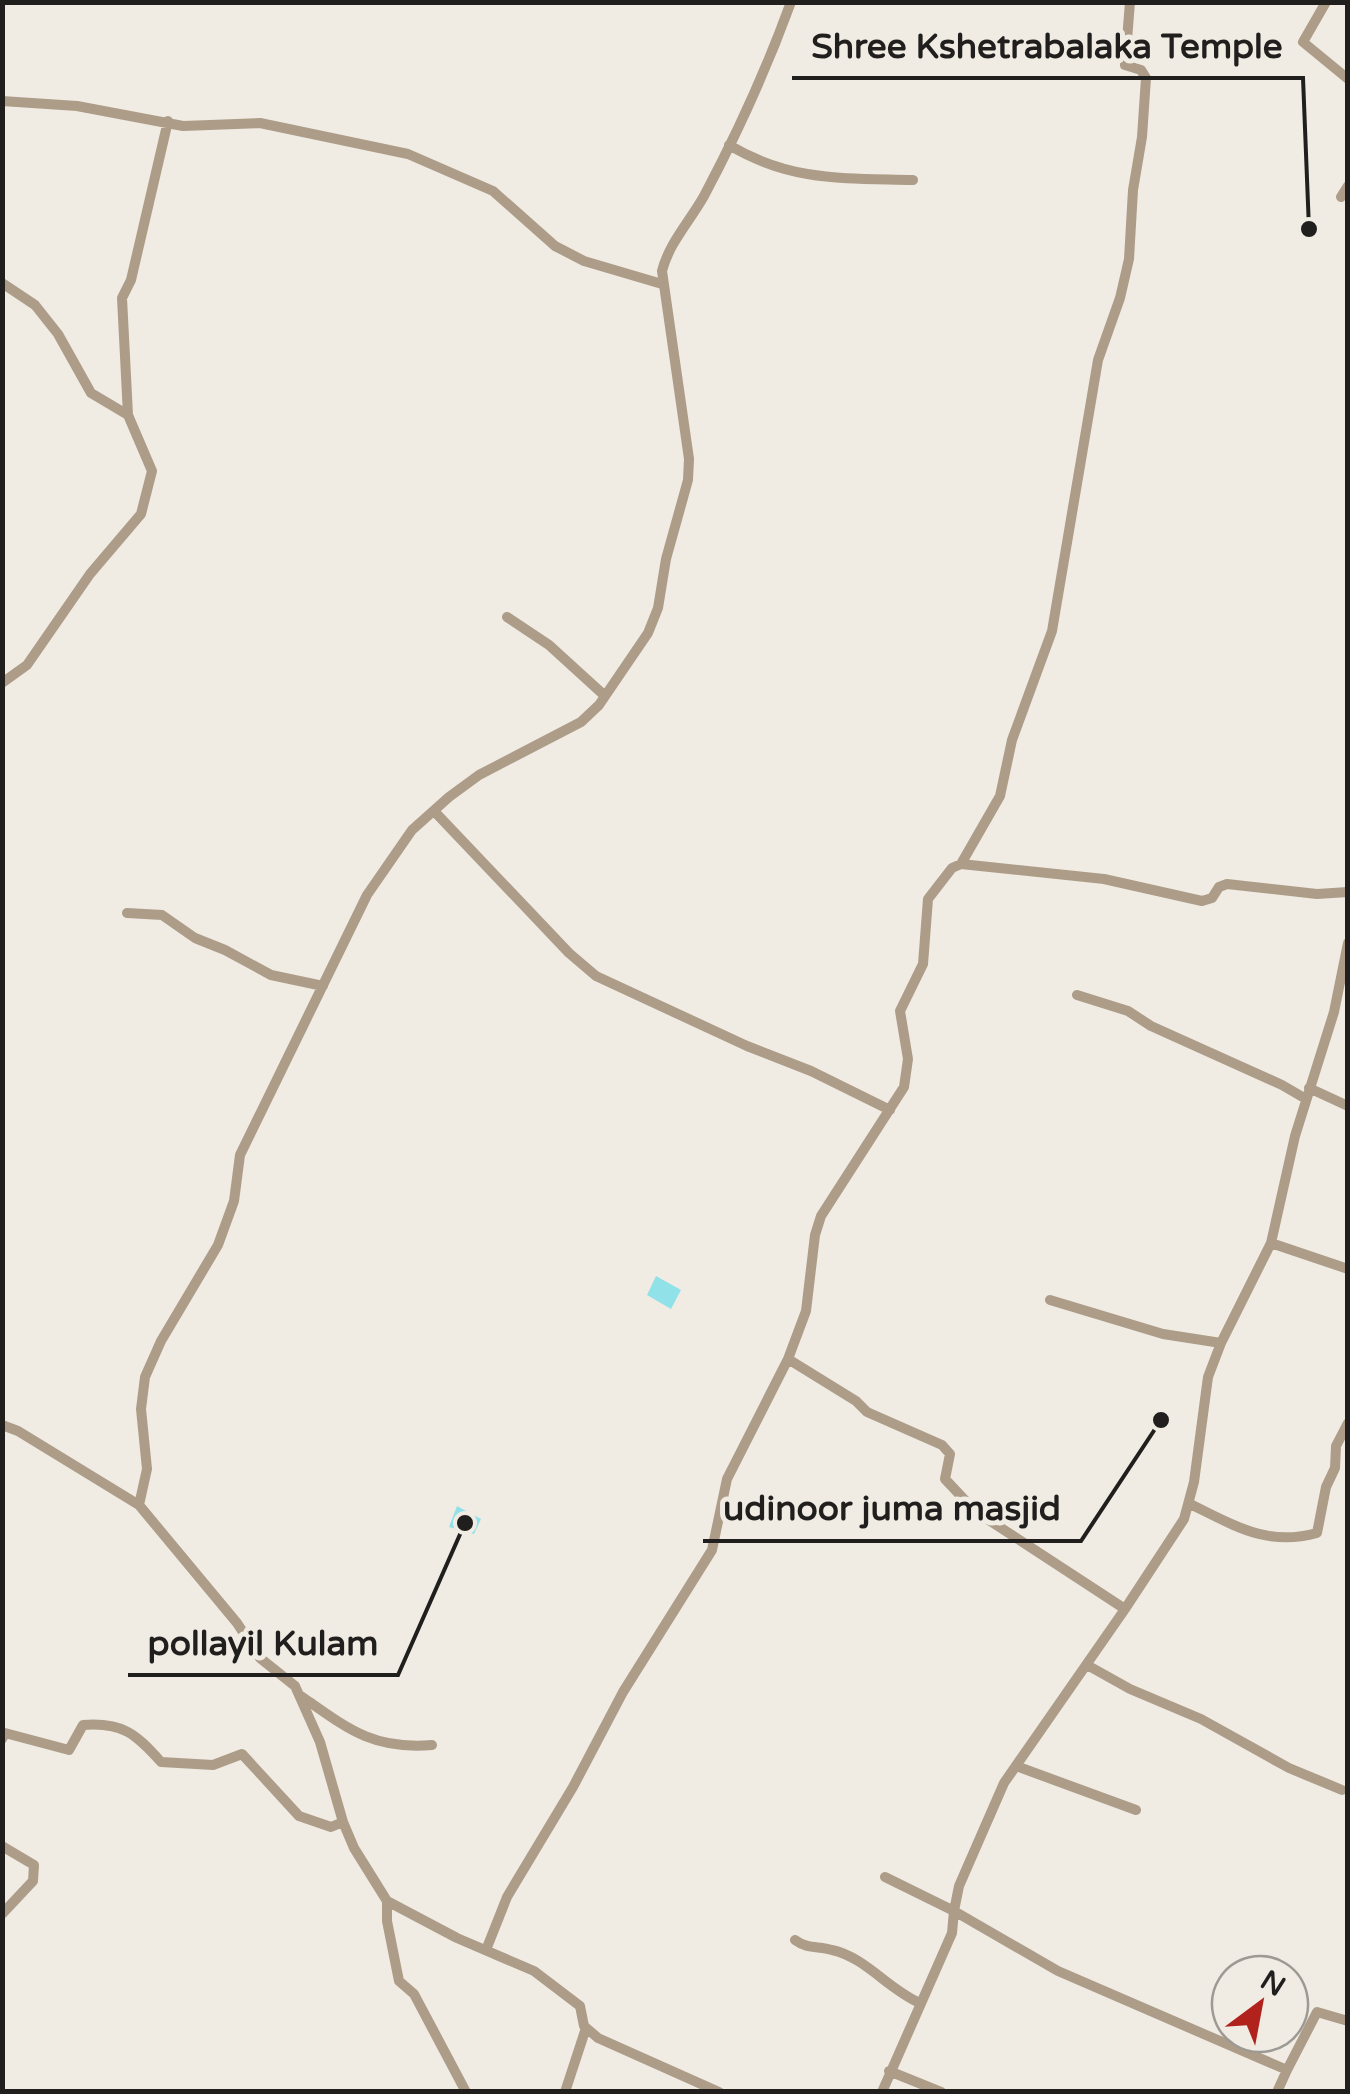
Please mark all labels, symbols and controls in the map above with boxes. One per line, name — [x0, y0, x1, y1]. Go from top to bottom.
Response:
callout: Shree Kshetrabalaka Temple — [792, 13, 1303, 78]
text: Shree Kshetrabalaka Temple — [811, 26, 1283, 68]
callout: udinoor juma masjid — [703, 1476, 1081, 1541]
text: udinoor juma masjid — [723, 1488, 1061, 1530]
callout: pollayil Kulam — [128, 1610, 398, 1675]
text: pollayil Kulam — [148, 1623, 378, 1665]
north arrow — [1210, 1954, 1310, 2054]
text: N — [1254, 1963, 1291, 2004]

